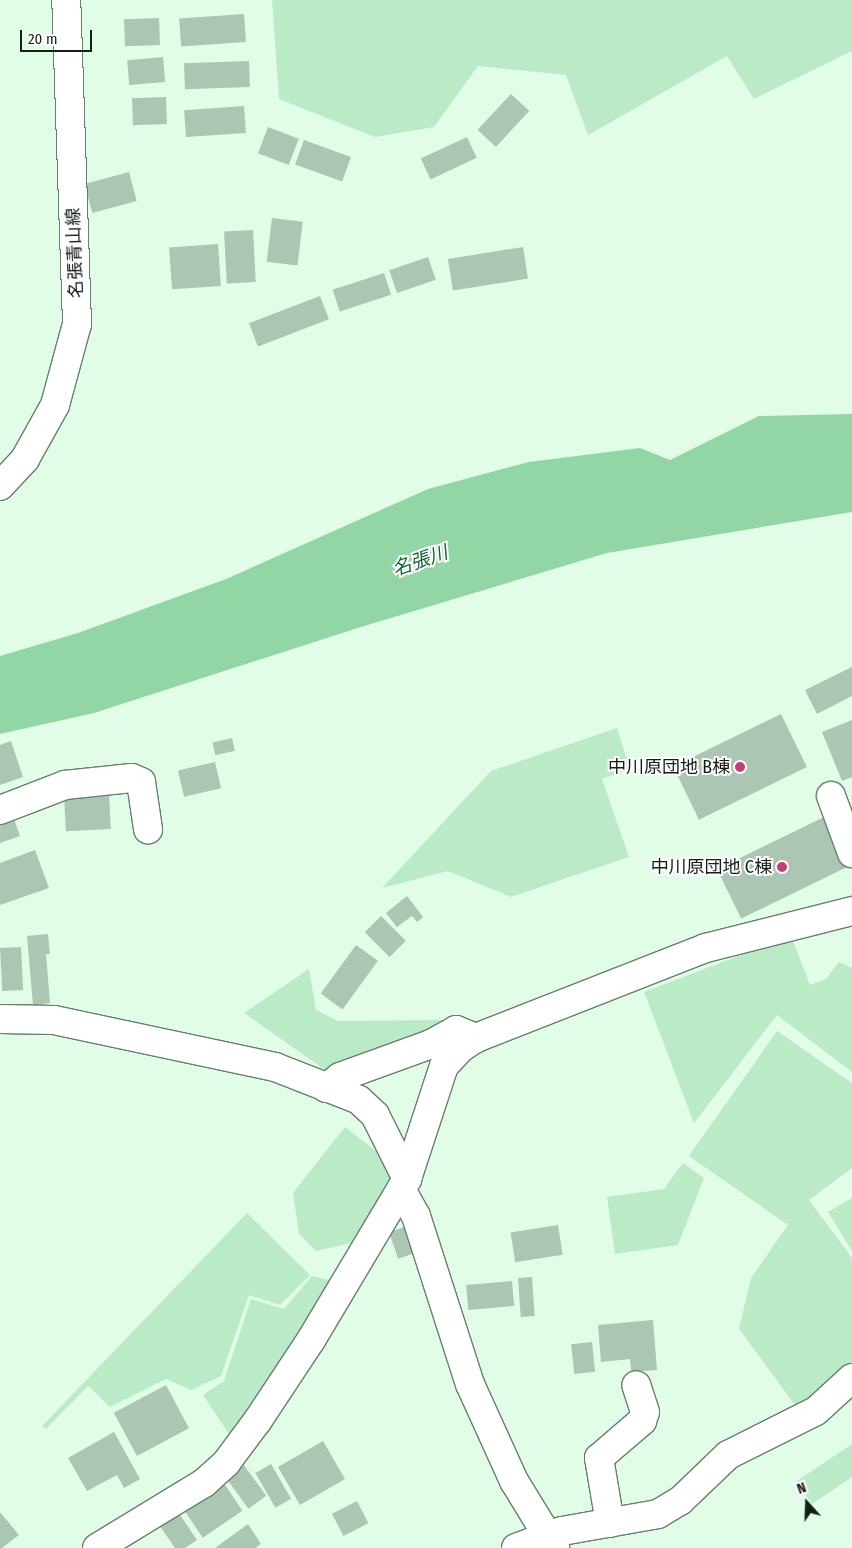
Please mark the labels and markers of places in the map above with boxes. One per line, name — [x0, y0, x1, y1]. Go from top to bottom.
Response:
place label: 中川原団地 B棟 — [608, 756, 730, 778]
marker: 中川原団地 B棟 — [734, 761, 746, 773]
place label: 中川原団地 C棟 — [651, 856, 772, 878]
marker: 中川原団地 C棟 — [776, 861, 788, 873]

